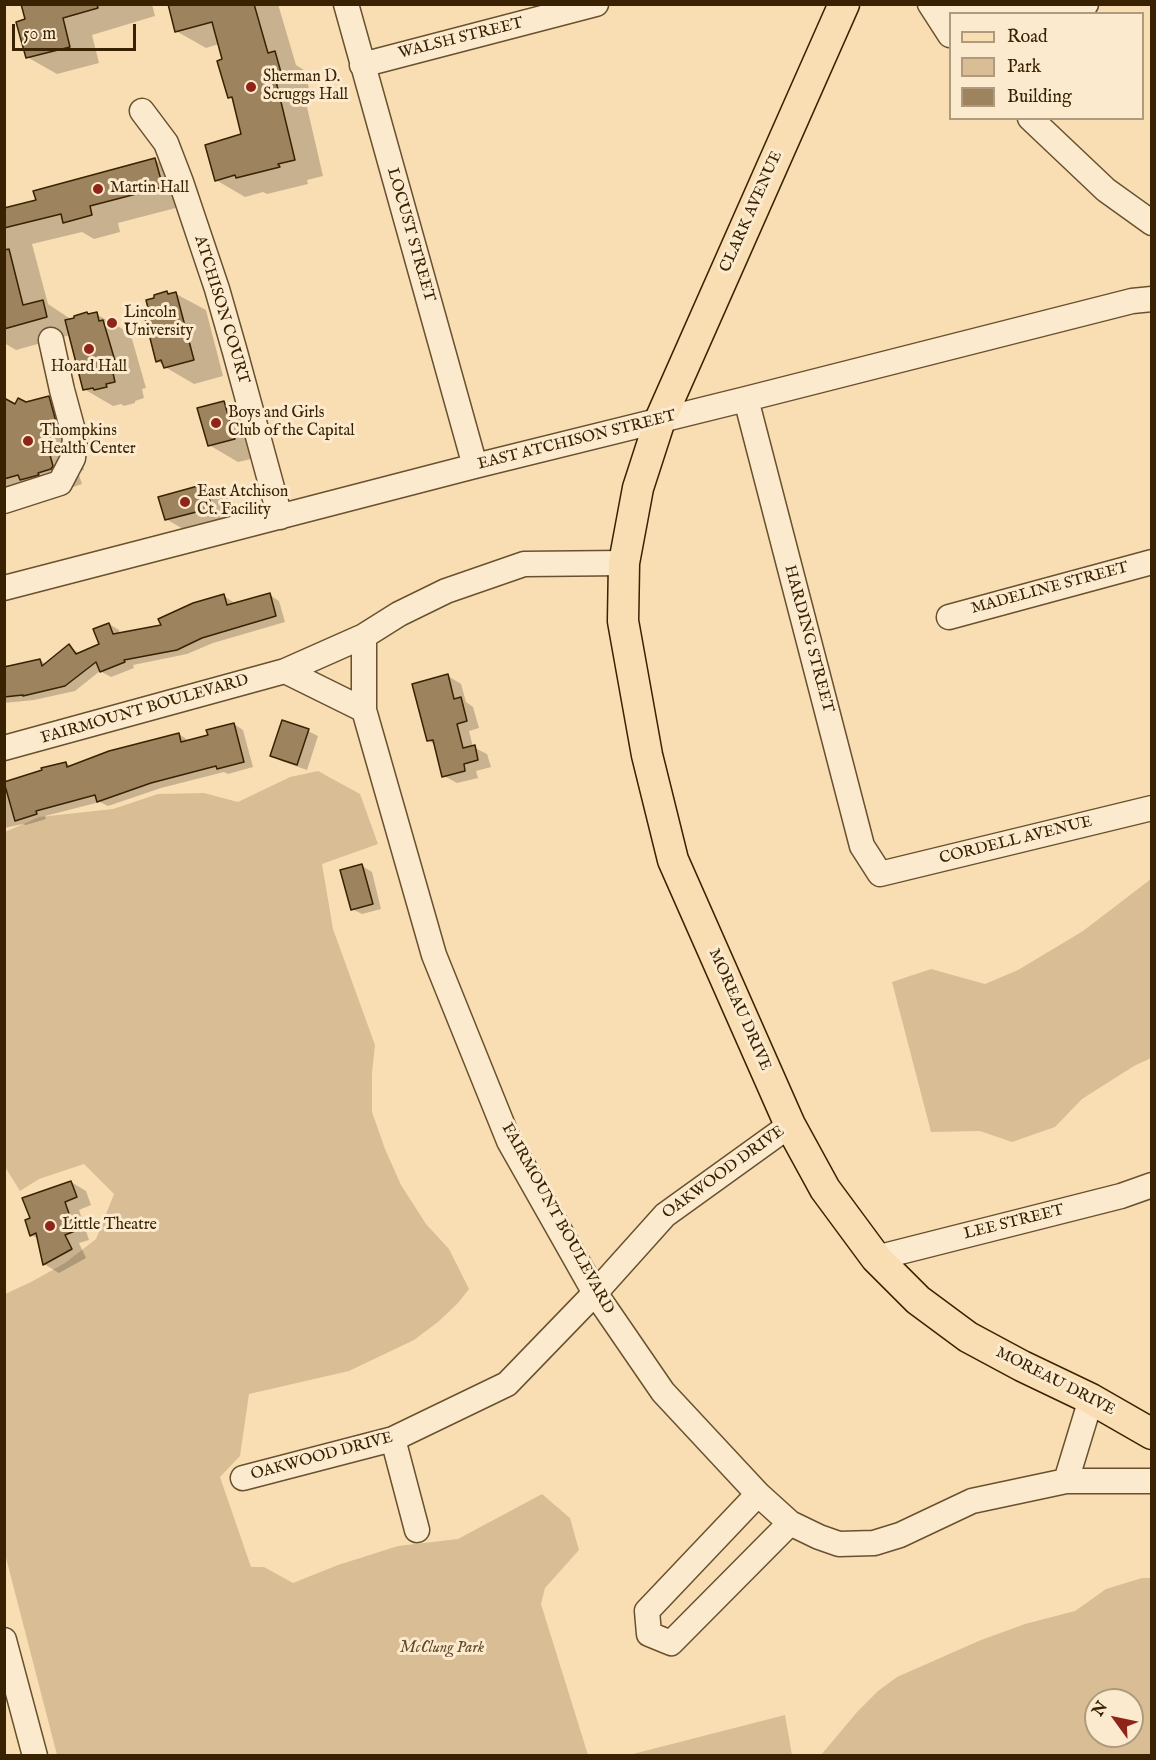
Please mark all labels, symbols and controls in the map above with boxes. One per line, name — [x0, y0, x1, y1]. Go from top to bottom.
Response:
scale bar — [15, 12, 140, 50]
legend — [949, 12, 1144, 120]
street label: WALSH STREET — [397, 14, 525, 64]
text: 50 m — [23, 23, 56, 46]
text: Road — [1007, 26, 1048, 49]
text: Park — [1007, 56, 1041, 79]
place label: Sherman D. Scruggs Hall — [263, 68, 348, 106]
marker: Sherman D. Scruggs Hall — [244, 80, 258, 94]
text: Building — [1007, 86, 1072, 109]
street label: CLARK AVENUE — [717, 148, 787, 276]
street label: LOCUST STREET — [382, 166, 438, 304]
place label: Martin Hall — [110, 179, 189, 199]
marker: Martin Hall — [91, 182, 105, 196]
street label: ATCHISON COURT — [189, 233, 253, 387]
place label: Lincoln University — [124, 304, 193, 342]
marker: Lincoln University — [105, 316, 119, 330]
marker: Hoard Hall — [82, 342, 96, 356]
place label: Hoard Hall — [51, 358, 127, 378]
place label: Boys and Girls Club of the Capital — [228, 404, 355, 442]
street label: EAST ATCHISON STREET — [476, 407, 678, 475]
marker: Boys and Girls Club of the Capital — [209, 416, 223, 430]
place label: Thompkins Health Center — [40, 422, 136, 460]
marker: Thompkins Health Center — [21, 434, 35, 448]
place label: East Atchison Ct. Facility — [197, 483, 288, 521]
marker: East Atchison Ct. Facility — [178, 495, 192, 509]
street label: MADELINE STREET — [969, 559, 1131, 619]
street label: HARDING STREET — [779, 563, 837, 715]
street label: FAIRMOUNT BOULEVARD — [39, 671, 251, 749]
street label: CORDELL AVENUE — [938, 813, 1094, 869]
street label: MOREAU DRIVE — [703, 946, 775, 1074]
street label: FAIRMOUNT BOULEVARD — [496, 1120, 618, 1318]
street label: OAKWOOD DRIVE — [659, 1122, 789, 1224]
street label: LEE STREET — [962, 1201, 1066, 1245]
place label: Little Theatre — [62, 1216, 157, 1236]
marker: Little Theatre — [43, 1219, 57, 1233]
street label: MOREAU DRIVE — [992, 1344, 1118, 1420]
street label: OAKWOOD DRIVE — [249, 1429, 395, 1485]
park label: McClung Park — [400, 1639, 484, 1659]
north arrow — [1084, 1688, 1144, 1748]
text: N — [1088, 1698, 1113, 1721]

